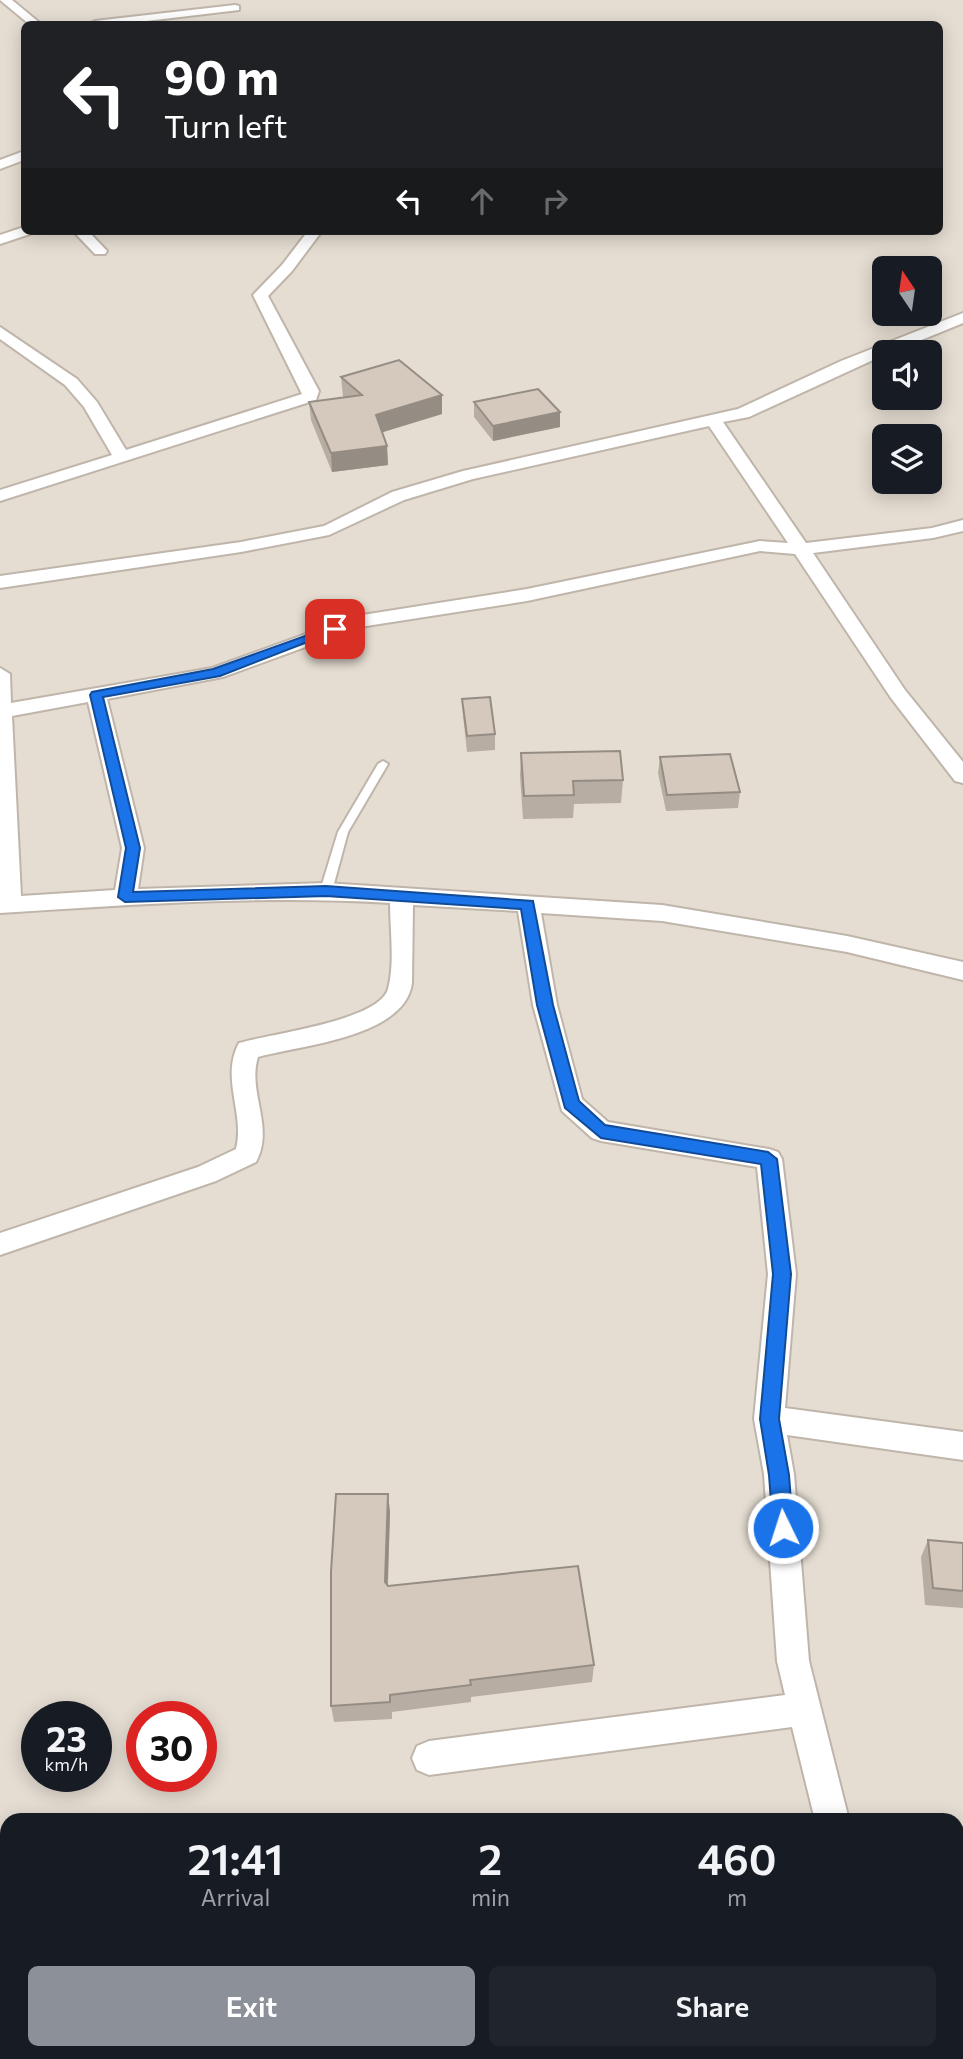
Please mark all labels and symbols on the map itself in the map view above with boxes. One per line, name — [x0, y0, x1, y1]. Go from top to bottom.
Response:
north arrow — [872, 256, 942, 326]
pin — [305, 599, 365, 659]
position arrow — [746, 1491, 820, 1565]
speed limit sign: 30 — [126, 1701, 217, 1792]

